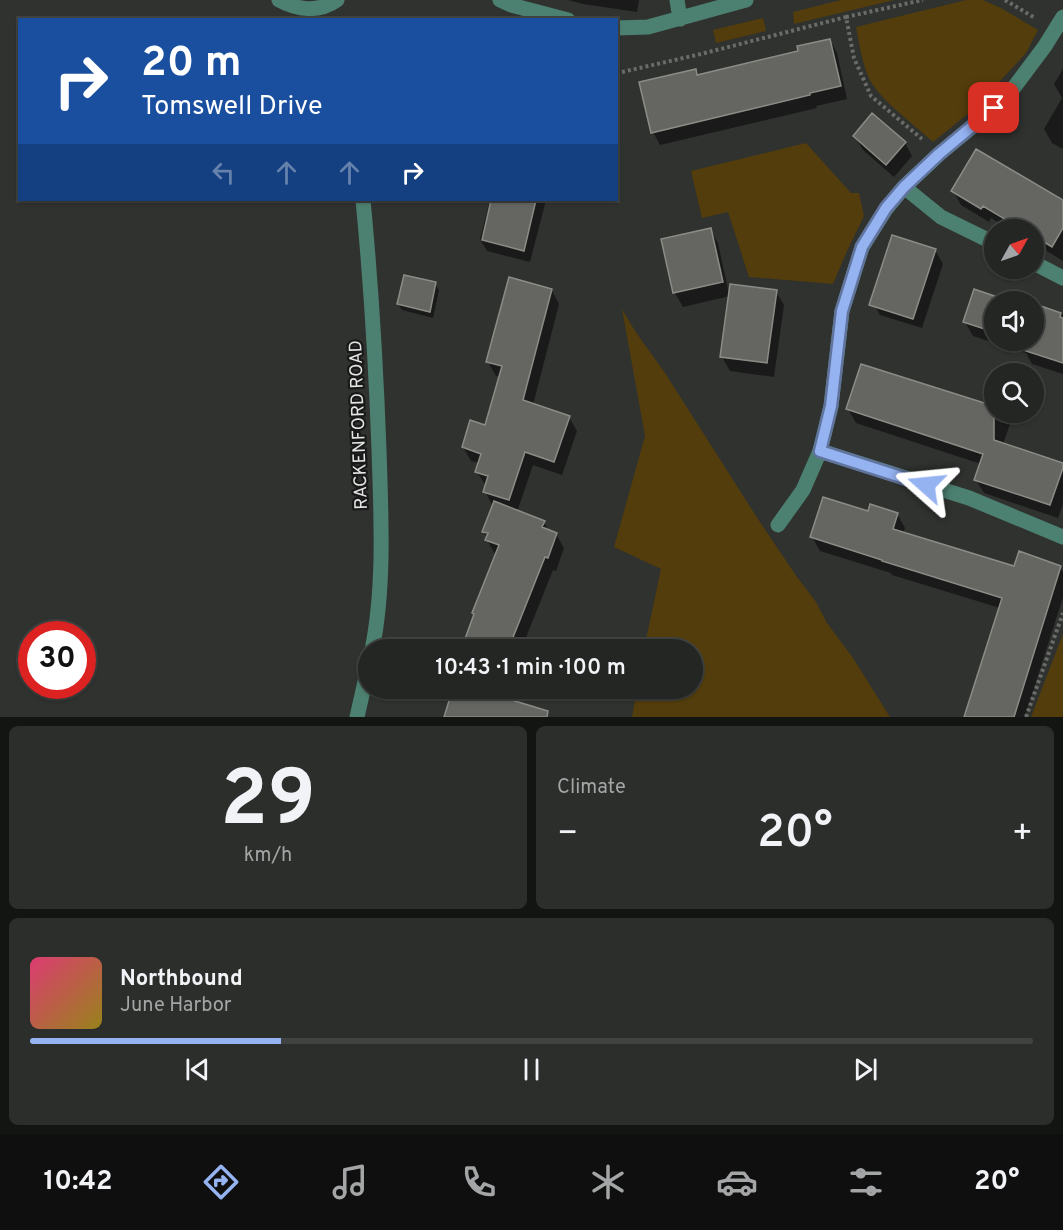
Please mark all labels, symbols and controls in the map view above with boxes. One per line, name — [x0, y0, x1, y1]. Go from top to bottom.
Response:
text: 20 m — [141, 38, 242, 91]
icon: right — [42, 42, 120, 120]
pin — [968, 82, 1019, 133]
text: Tomswell Drive — [141, 90, 323, 124]
icon: arrive — [977, 91, 1010, 124]
icon: left — [207, 156, 240, 189]
icon: ahead — [270, 156, 303, 189]
icon: ahead — [333, 156, 366, 189]
icon: right — [396, 156, 429, 189]
north arrow — [984, 219, 1044, 279]
map controls — [984, 219, 1044, 423]
button: sound — [984, 291, 1044, 351]
street label: RACKENFORD ROAD — [345, 340, 374, 510]
button: search — [984, 363, 1044, 423]
position arrow — [894, 453, 958, 517]
speed limit sign: 30 — [18, 621, 96, 699]
text: 10:43 · 1 min · 100 m — [435, 655, 626, 682]
text: 29 — [220, 754, 316, 853]
text: Climate — [557, 775, 626, 801]
text: 20° — [757, 806, 833, 863]
text: − — [557, 814, 578, 856]
text: + — [1012, 814, 1033, 856]
text: km/h — [244, 843, 292, 869]
text: Northbound — [120, 966, 243, 993]
text: June Harbor — [120, 993, 232, 1019]
icon: previous — [181, 1053, 214, 1086]
icon: pause — [515, 1053, 548, 1086]
icon: next — [849, 1053, 882, 1086]
icon: directions — [200, 1161, 242, 1203]
icon: music — [329, 1161, 371, 1203]
icon: phone — [458, 1161, 500, 1203]
icon: climate — [587, 1161, 629, 1203]
icon: car — [716, 1161, 758, 1203]
icon: filters — [845, 1161, 887, 1203]
text: 10:42 — [44, 1165, 113, 1199]
text: 20° — [974, 1165, 1019, 1199]

